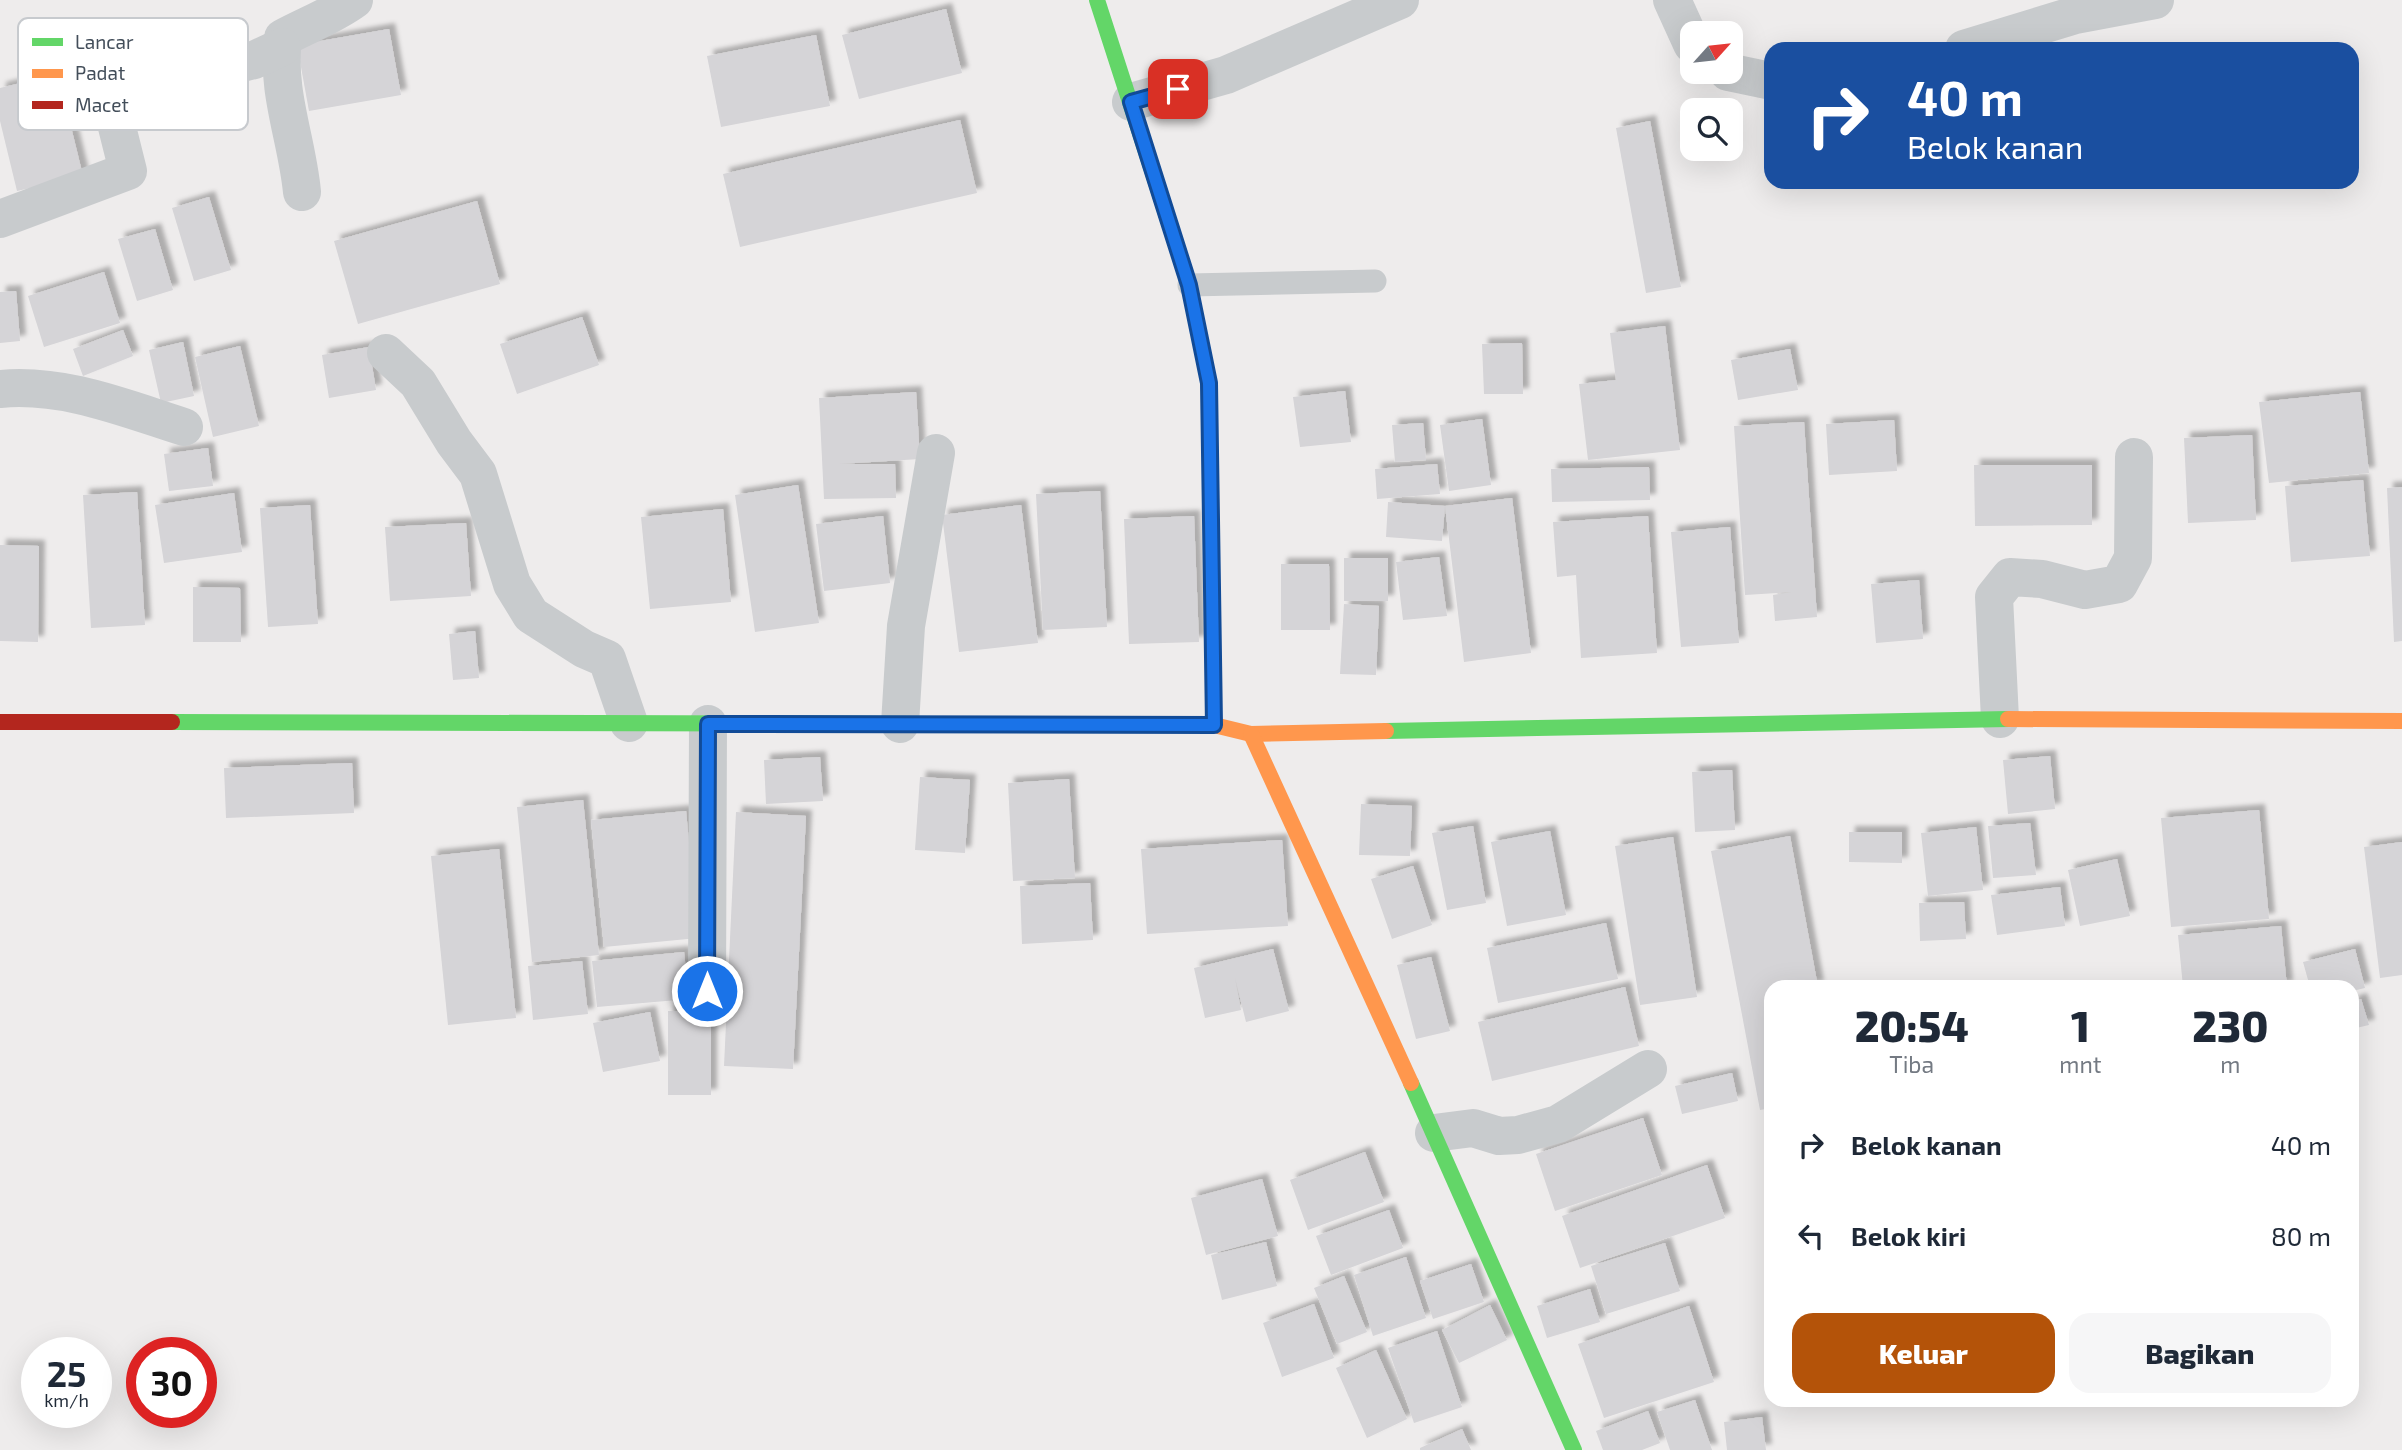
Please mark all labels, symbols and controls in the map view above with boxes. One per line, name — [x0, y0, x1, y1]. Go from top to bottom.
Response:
legend — [18, 18, 248, 130]
north arrow — [1680, 21, 1743, 84]
map controls — [1680, 21, 1743, 161]
text: Lancar — [75, 30, 134, 53]
pin — [1148, 59, 1208, 119]
text: Padat — [75, 61, 125, 84]
text: 40 m — [1907, 67, 2023, 126]
icon: arrive — [1159, 70, 1197, 108]
icon: right — [1792, 70, 1883, 161]
text: Macet — [75, 93, 129, 116]
button: search — [1680, 98, 1743, 161]
text: Belok kanan — [1907, 127, 2083, 165]
position arrow — [670, 954, 744, 1028]
text: 20:54 — [1855, 1000, 1969, 1050]
text: 1 — [2071, 1000, 2090, 1050]
text: 230 — [2192, 1000, 2268, 1050]
text: Tiba — [1889, 1050, 1934, 1078]
text: mnt — [2059, 1050, 2102, 1078]
text: m — [2220, 1050, 2240, 1078]
icon: right — [1792, 1126, 1830, 1164]
text: Belok kanan — [1851, 1129, 2002, 1160]
text: 40 m — [2271, 1129, 2331, 1160]
icon: left — [1792, 1217, 1830, 1255]
text: Belok kiri — [1851, 1220, 1966, 1251]
text: 80 m — [2271, 1220, 2331, 1251]
button: Keluar — [1792, 1313, 2055, 1393]
button: Bagikan — [2069, 1313, 2331, 1393]
speed limit sign: 30 — [126, 1337, 217, 1428]
text: 25 — [47, 1352, 86, 1394]
text: km/h — [44, 1389, 89, 1411]

